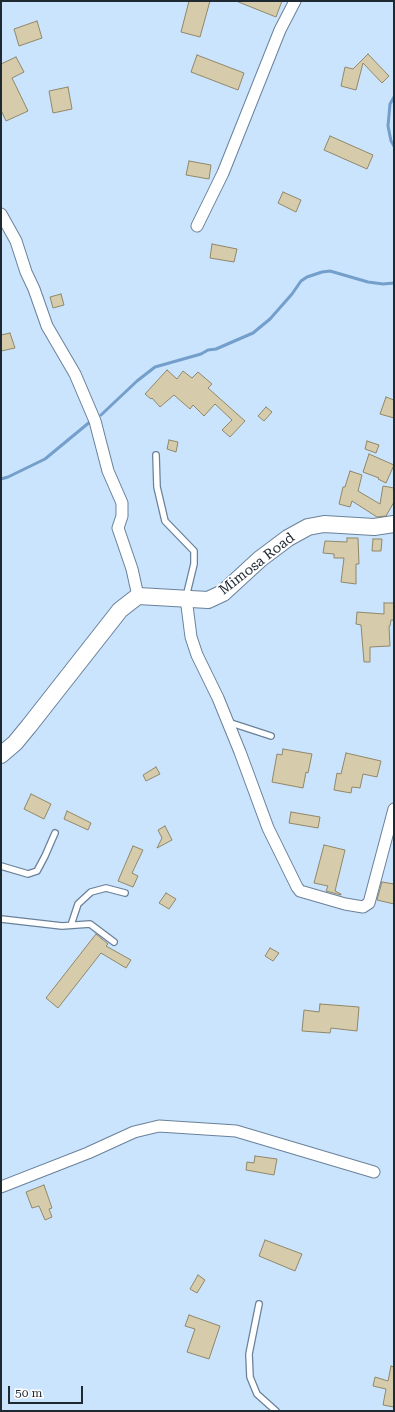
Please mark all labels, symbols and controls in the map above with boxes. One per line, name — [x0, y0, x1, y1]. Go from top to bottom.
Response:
street label: Mimosa Road — [216, 529, 298, 599]
scale bar — [10, 1378, 85, 1404]
text: 50 m — [15, 1386, 42, 1400]

